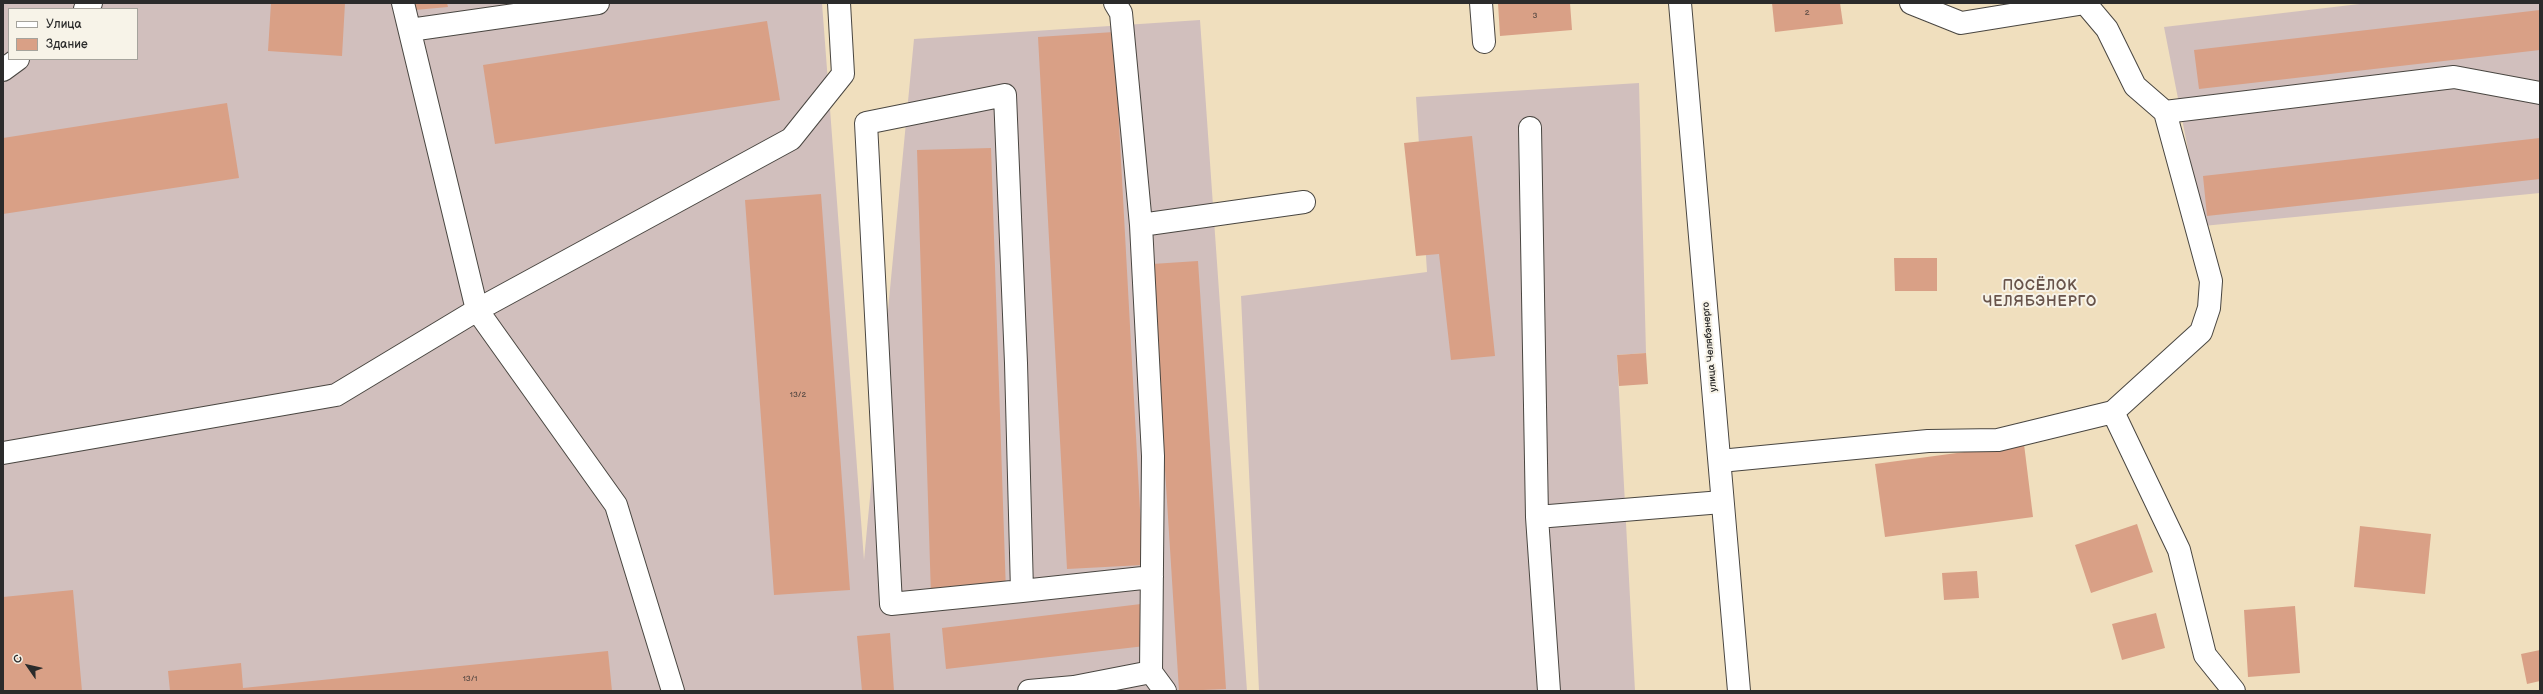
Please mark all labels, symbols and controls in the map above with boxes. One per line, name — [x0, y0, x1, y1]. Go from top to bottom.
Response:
legend — [8, 8, 138, 60]
house number: 2 — [1805, 8, 1809, 18]
house number: 3 — [1533, 11, 1537, 21]
text: Улица — [46, 17, 82, 32]
text: Здание — [46, 37, 88, 52]
district label: ПОСЁЛОК ЧЕЛЯБЭНЕРГО — [1983, 278, 2097, 310]
street label: улица Челябэнерго — [1700, 302, 1720, 392]
house number: 13/2 — [790, 390, 806, 400]
north arrow — [8, 646, 48, 686]
text: С — [10, 652, 25, 666]
house number: 13/1 — [463, 674, 477, 684]

